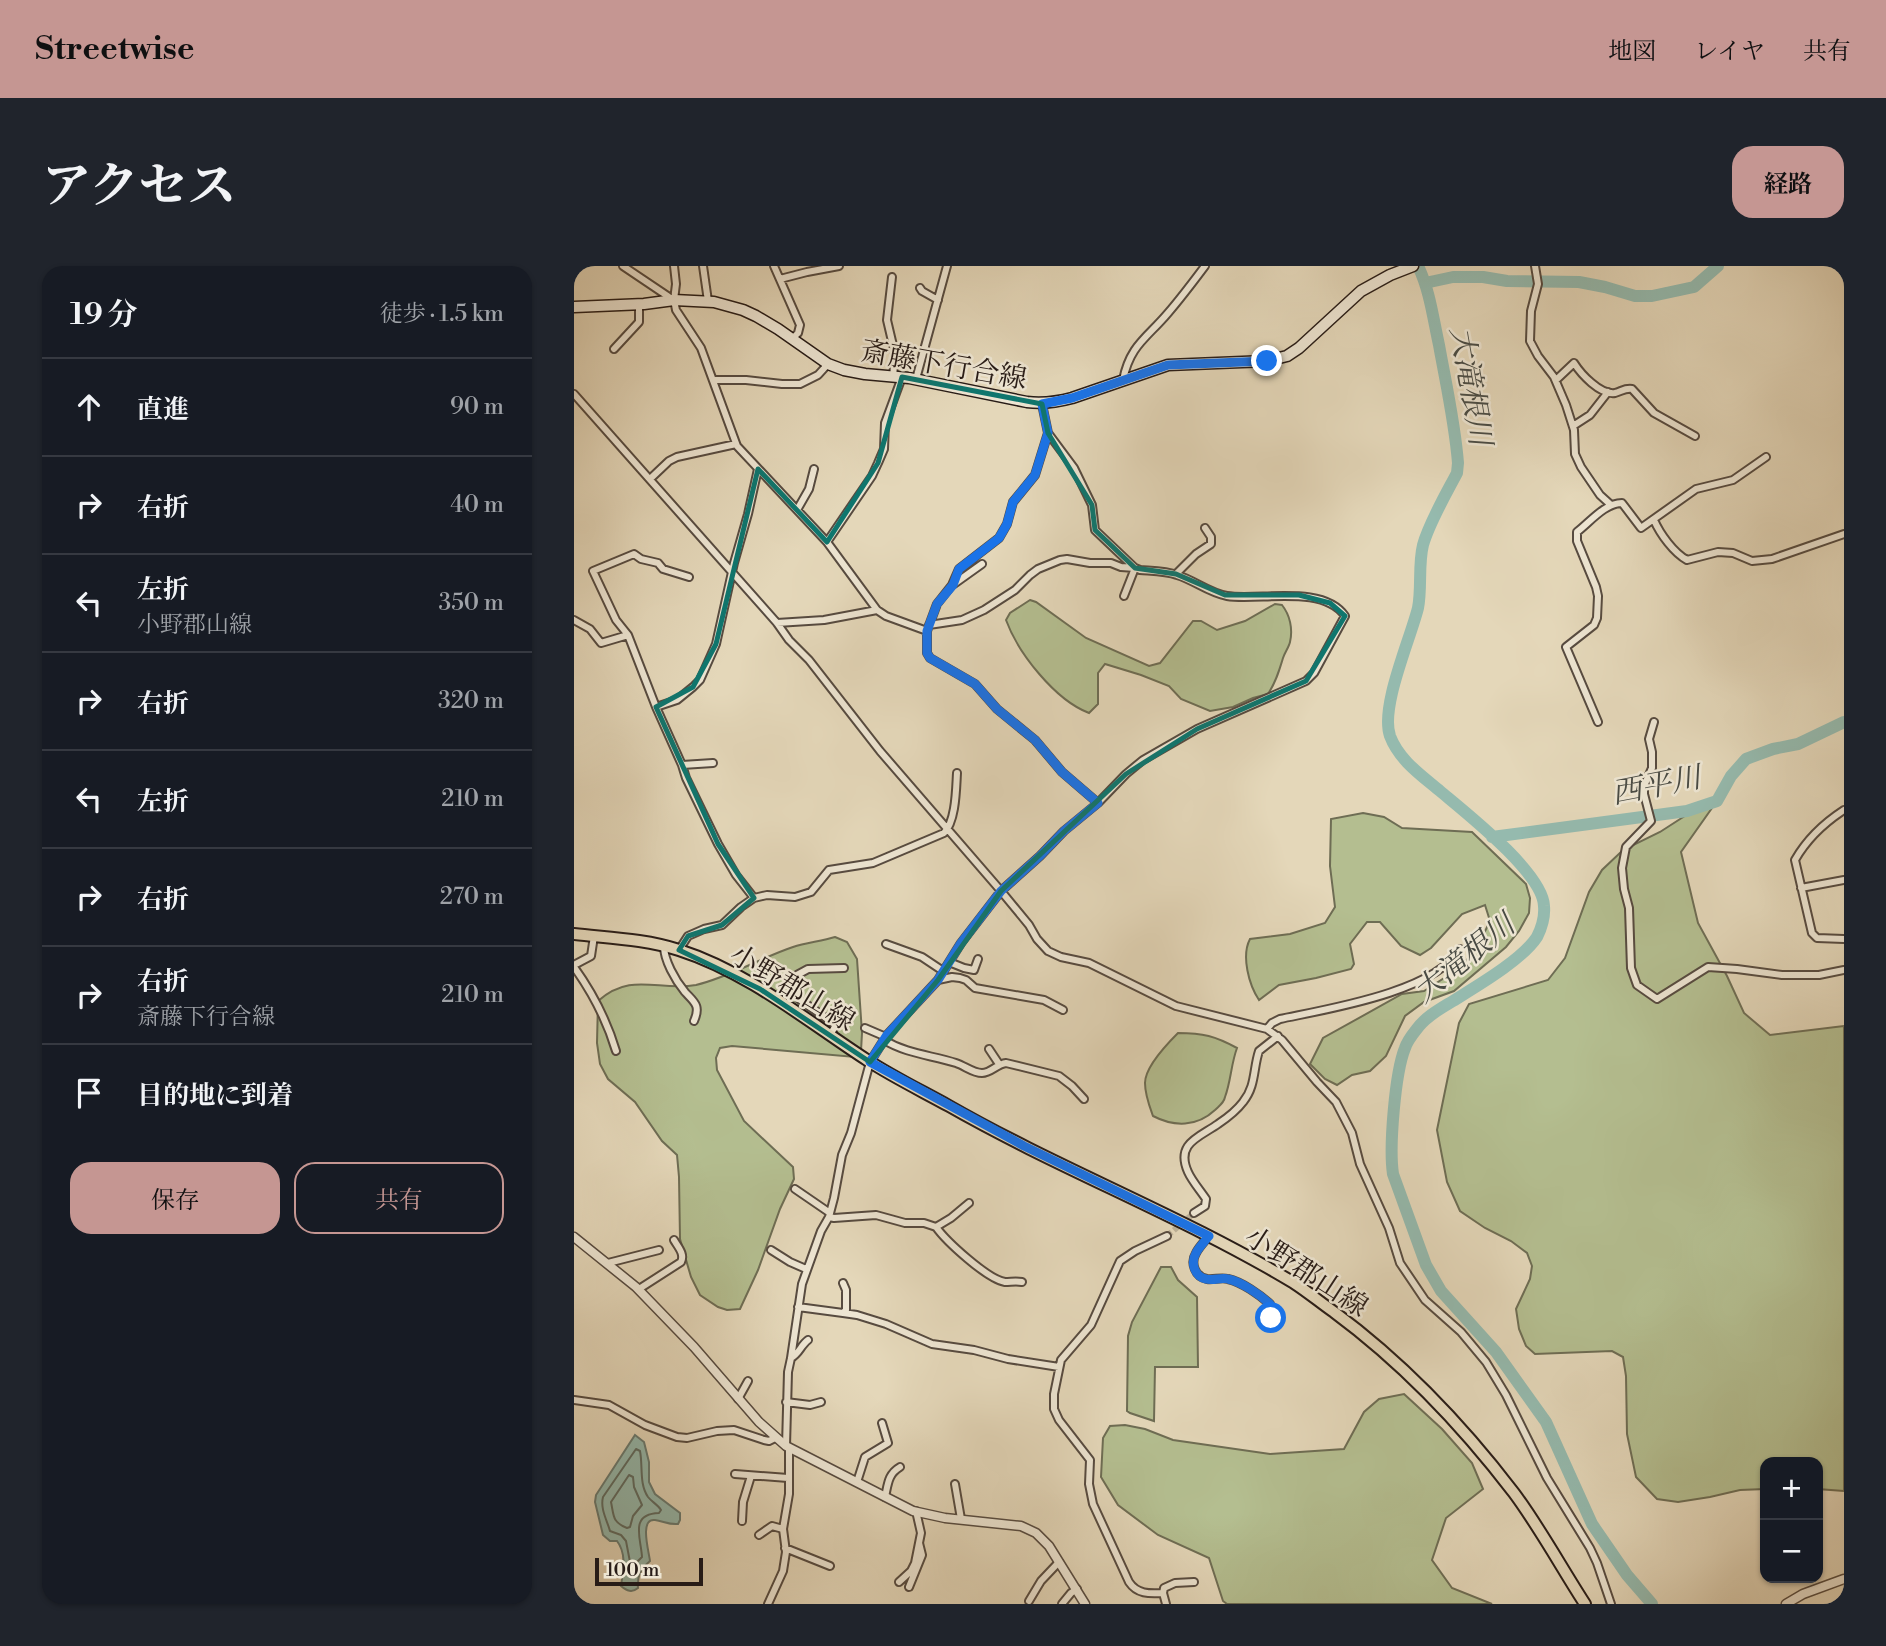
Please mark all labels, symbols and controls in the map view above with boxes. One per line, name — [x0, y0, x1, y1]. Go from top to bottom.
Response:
text: Streetwise — [35, 29, 195, 70]
text: 地図 — [1608, 37, 1656, 67]
text: レイヤ — [1694, 37, 1765, 67]
text: 共有 — [1803, 37, 1851, 67]
button: 経路 — [1732, 146, 1844, 218]
text: アクセス — [42, 157, 237, 218]
text: 19 分 — [70, 296, 138, 334]
text: 徒歩 · 1.5 km — [380, 300, 504, 328]
water label: 大滝根川 — [1441, 324, 1500, 452]
street label: 斎藤下行合線 — [858, 334, 1030, 397]
route end — [1251, 345, 1282, 376]
icon: ahead — [70, 388, 108, 426]
text: 90 m — [450, 393, 504, 421]
text: 直進 — [137, 394, 189, 426]
icon: right — [70, 486, 108, 524]
text: 40 m — [450, 491, 504, 519]
text: 右折 — [137, 492, 189, 524]
text: 左折 — [137, 574, 189, 606]
icon: left — [70, 584, 108, 622]
text: 350 m — [438, 589, 504, 617]
text: 小野郡山線 — [137, 611, 252, 639]
icon: right — [70, 682, 108, 720]
text: 320 m — [438, 687, 504, 715]
text: 右折 — [137, 688, 189, 720]
water label: 西平川 — [1608, 758, 1707, 813]
icon: left — [70, 780, 108, 818]
text: 210 m — [441, 785, 504, 813]
text: 左折 — [137, 786, 189, 818]
icon: right — [70, 878, 108, 916]
text: 270 m — [440, 883, 504, 911]
text: 右折 — [137, 884, 189, 916]
water label: 大滝根川 — [1406, 904, 1526, 1011]
street label: 小野郡山線 — [723, 937, 861, 1039]
text: 右折 — [137, 966, 189, 998]
icon: right — [70, 976, 108, 1014]
text: 210 m — [441, 981, 504, 1009]
text: 斎藤下行合線 — [137, 1003, 275, 1031]
icon: arrive — [70, 1074, 108, 1112]
text: 目的地に到着 — [137, 1080, 293, 1112]
button: 保存 — [70, 1162, 280, 1234]
button: 共有 — [294, 1162, 504, 1234]
street label: 小野郡山線 — [1238, 1219, 1374, 1325]
route start — [1255, 1302, 1286, 1333]
map controls — [1760, 1457, 1823, 1583]
button: + — [1760, 1457, 1823, 1520]
button: − — [1760, 1520, 1823, 1583]
scale bar — [595, 1555, 704, 1587]
text: 100 m — [606, 1558, 659, 1582]

